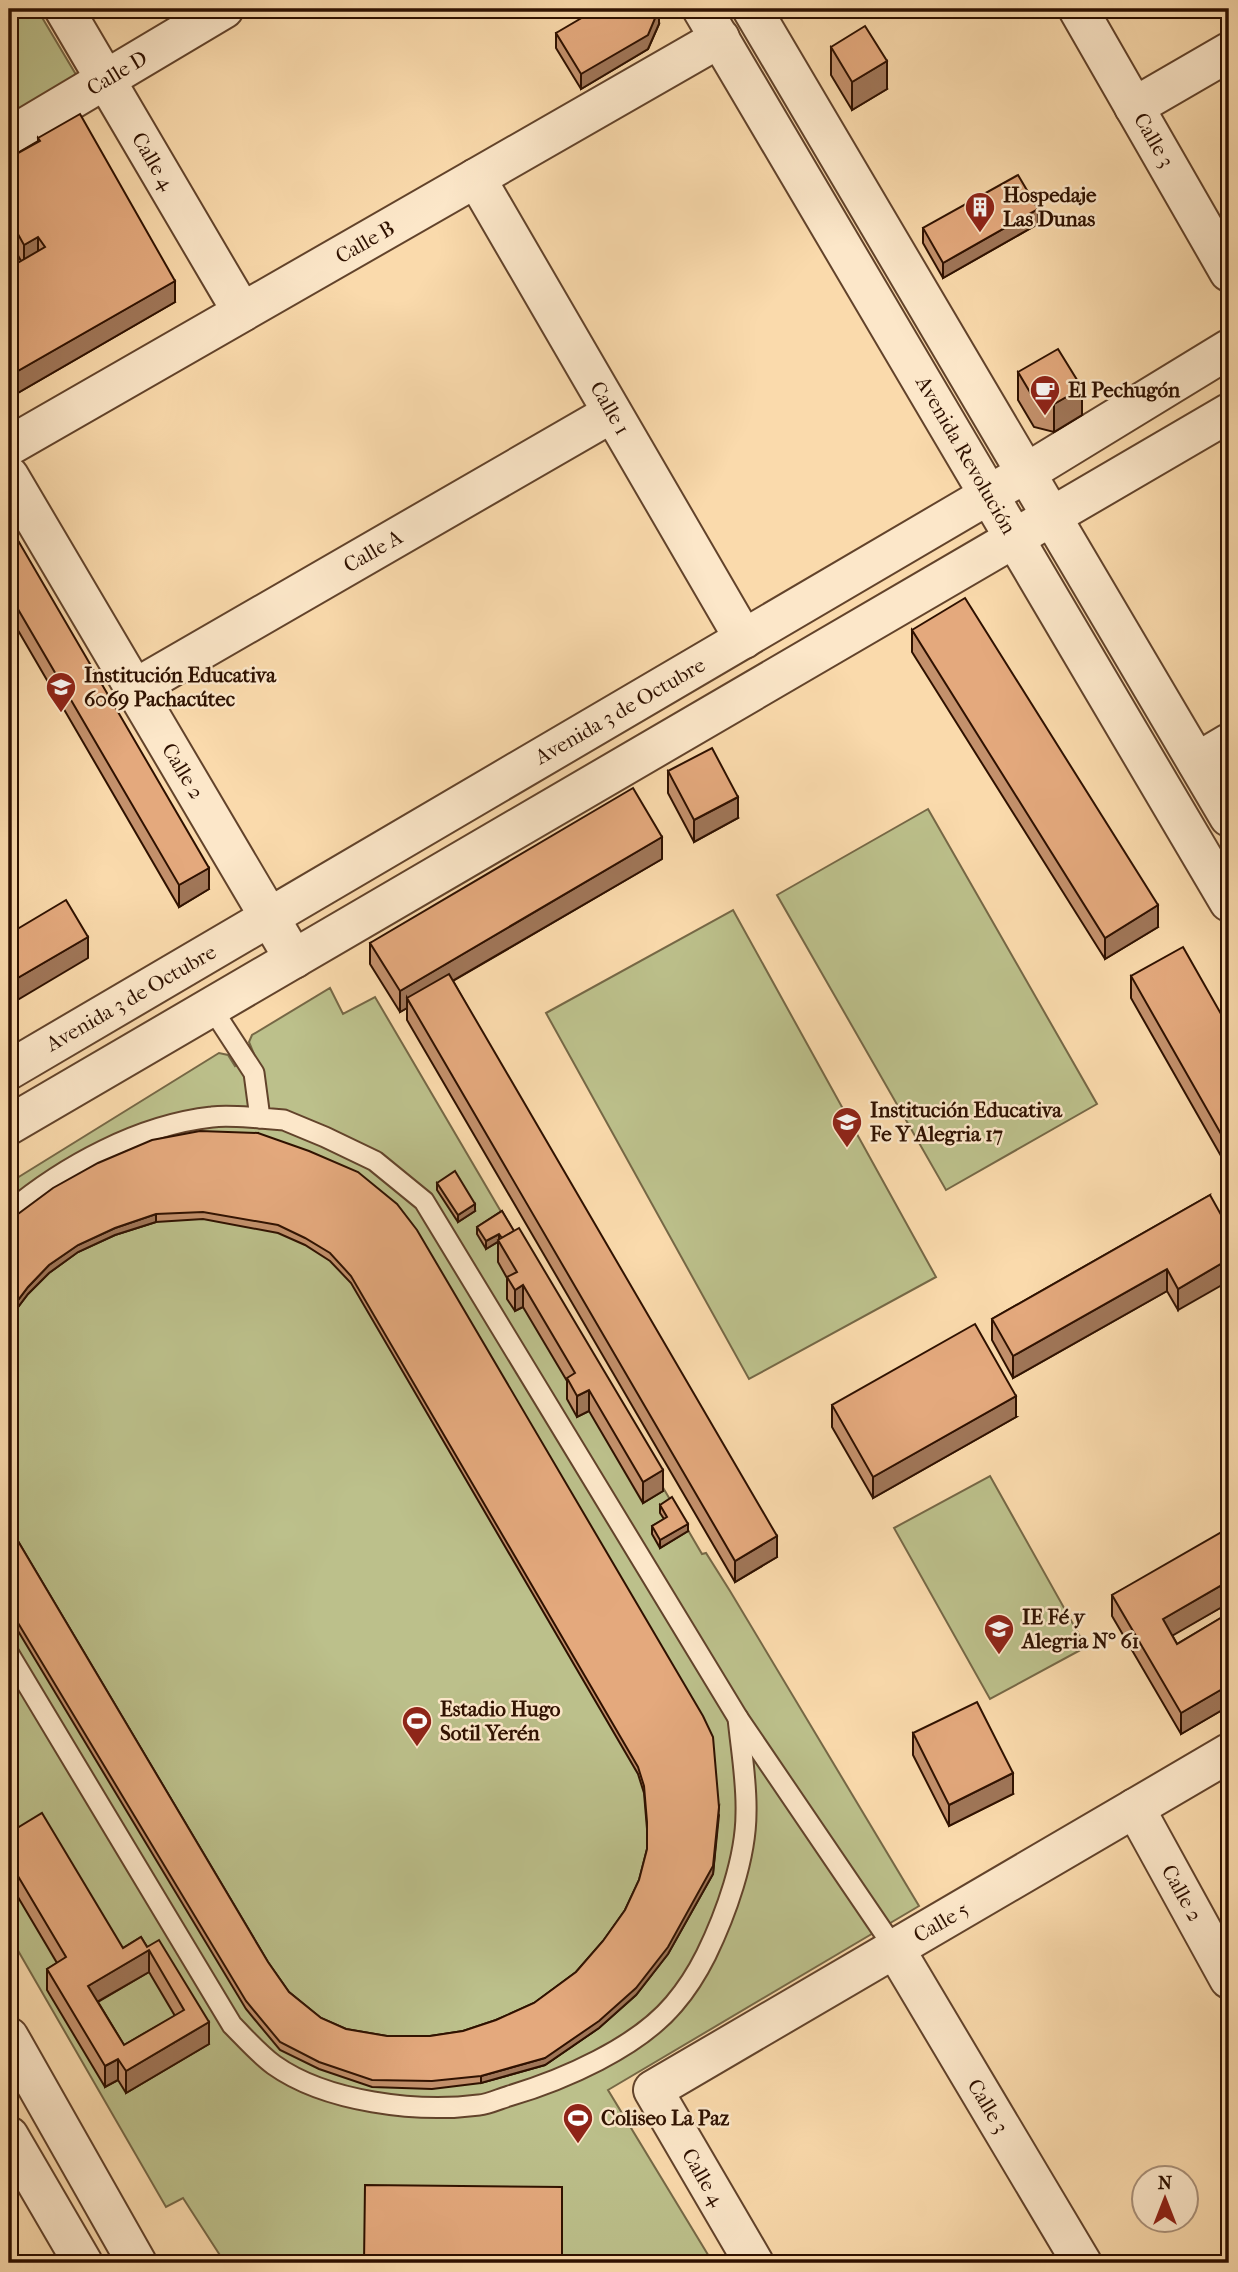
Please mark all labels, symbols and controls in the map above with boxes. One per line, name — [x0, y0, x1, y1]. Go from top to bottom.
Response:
street label: Calle D — [82, 46, 152, 100]
street label: Calle 3 — [1129, 109, 1179, 171]
street label: Calle 4 — [127, 128, 179, 195]
place label: Hospedaje Las Dunas — [1003, 183, 1097, 231]
building icon: Hospedaje Las Dunas — [963, 190, 997, 234]
street label: Calle B — [331, 216, 399, 268]
street label: Avenida Revolución — [910, 371, 1021, 538]
cafe icon: El Pechugón — [1028, 373, 1062, 417]
street label: Calle 1 — [585, 377, 635, 439]
place label: El Pechugón — [1068, 378, 1181, 402]
street label: Calle A — [339, 524, 407, 577]
street label: Avenida 3 de Octubre — [530, 653, 709, 770]
place label: Institución Educativa 6069 Pachacútec — [84, 663, 277, 711]
school or university icon: Institución Educativa 6069 Pachacútec — [44, 670, 78, 714]
street label: Calle 2 — [157, 739, 209, 803]
street label: Avenida 3 de Octubre — [41, 940, 220, 1057]
place label: Institución Educativa Fe Y Alegria 17 — [869, 1098, 1063, 1146]
school or university icon: Institución Educativa Fe Y Alegria 17 — [830, 1105, 864, 1149]
place label: IE Fé y Alegria N° 61 — [1020, 1605, 1139, 1653]
school or university icon: IE Fé y Alegria N° 61 — [982, 1612, 1016, 1656]
place label: Estadio Hugo Sotil Yerén — [440, 1697, 561, 1745]
sports icon: Estadio Hugo Sotil Yerén — [400, 1704, 434, 1748]
street label: Calle 2 — [1157, 1860, 1207, 1926]
street label: Calle 5 — [909, 1897, 973, 1947]
street label: Calle 3 — [963, 2075, 1013, 2137]
sports icon: Coliseo La Paz — [561, 2101, 595, 2145]
place label: Coliseo La Paz — [601, 2106, 730, 2130]
street label: Calle 4 — [677, 2144, 729, 2211]
north arrow — [1130, 2164, 1200, 2234]
text: N — [1158, 2172, 1173, 2194]

